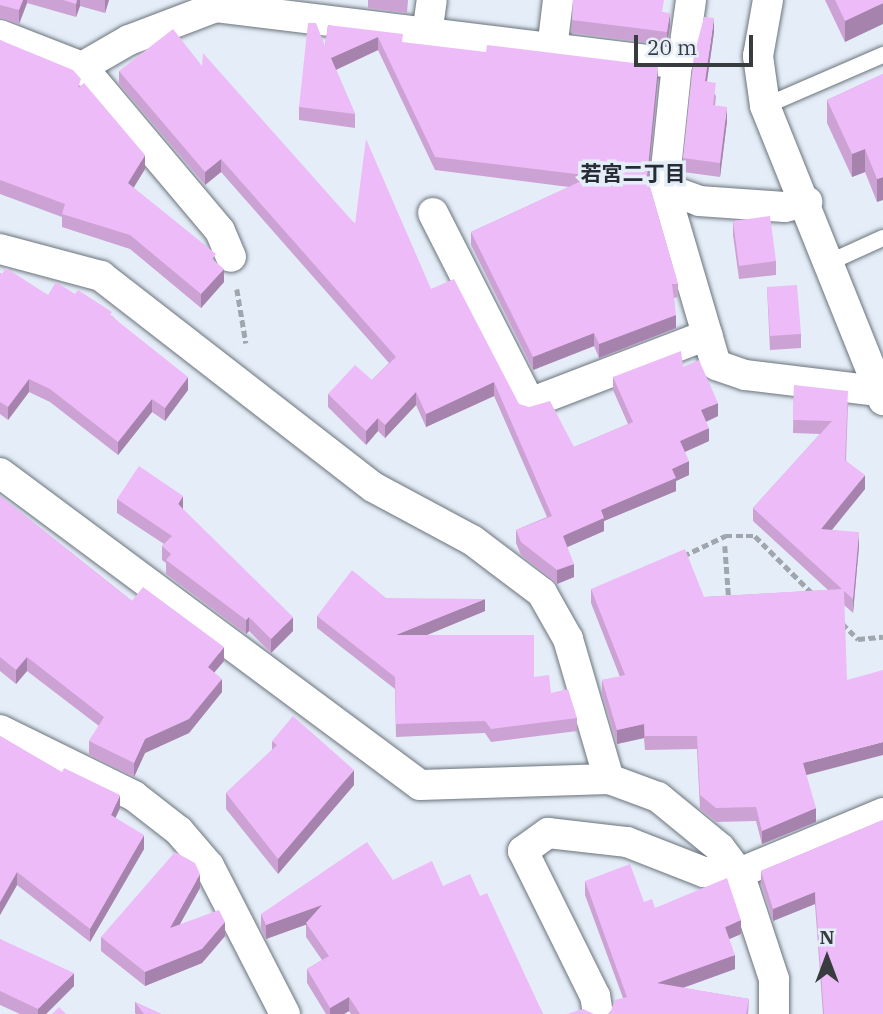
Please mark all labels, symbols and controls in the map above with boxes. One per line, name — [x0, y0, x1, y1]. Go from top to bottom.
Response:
scale bar — [638, 21, 757, 65]
text: 20 m — [647, 33, 697, 61]
district label: 若宮二丁目 — [581, 160, 685, 186]
north arrow — [792, 923, 862, 993]
text: N — [819, 925, 835, 949]

